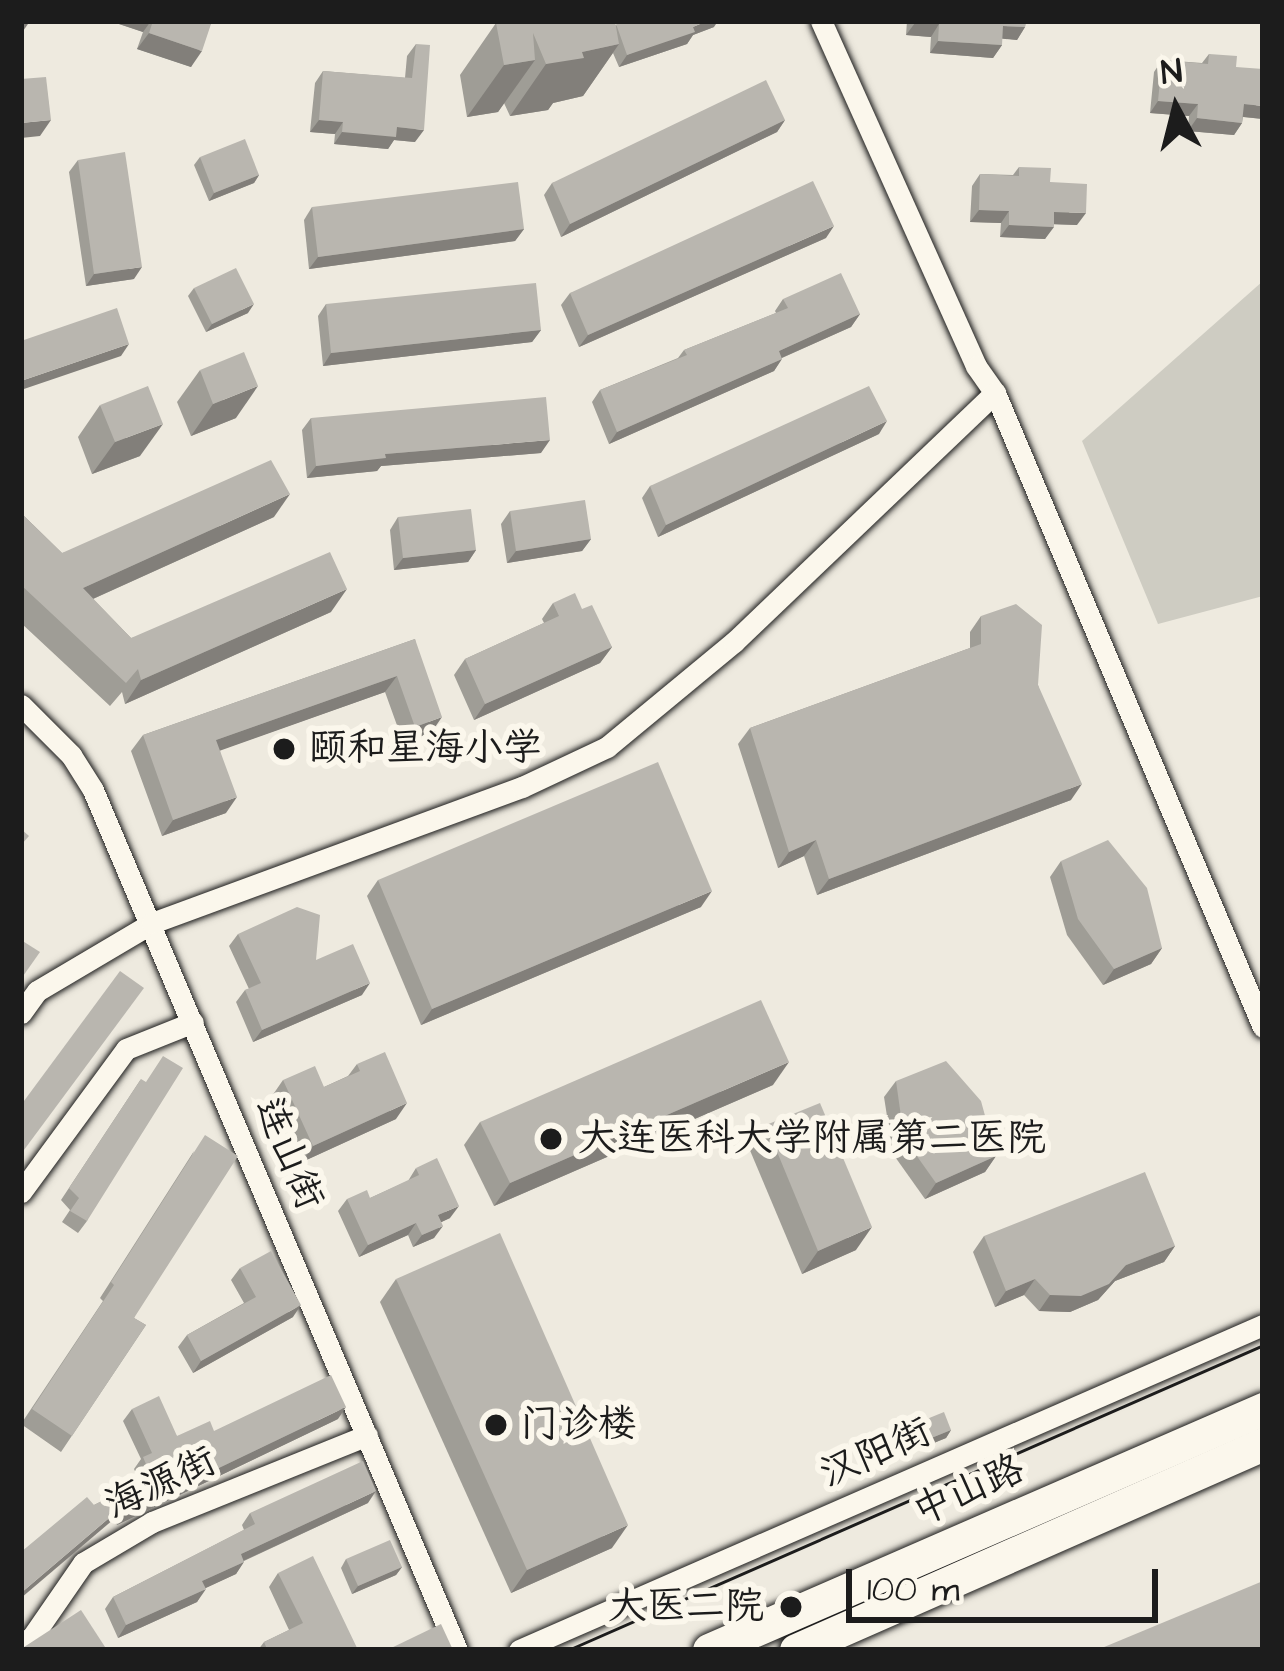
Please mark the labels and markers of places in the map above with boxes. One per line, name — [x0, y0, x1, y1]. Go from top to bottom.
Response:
place label: 颐和星海小学 — [308, 726, 542, 772]
marker: 颐和星海小学 — [271, 736, 297, 762]
place label: 大连医科大学附属第二医院 — [578, 1116, 1046, 1162]
marker: 大连医科大学附属第二医院 — [535, 1123, 567, 1155]
place label: 门诊楼 — [520, 1402, 637, 1448]
marker: 门诊楼 — [483, 1412, 509, 1438]
place label: 大医二院 — [608, 1584, 764, 1630]
marker: 大医二院 — [775, 1591, 807, 1623]

